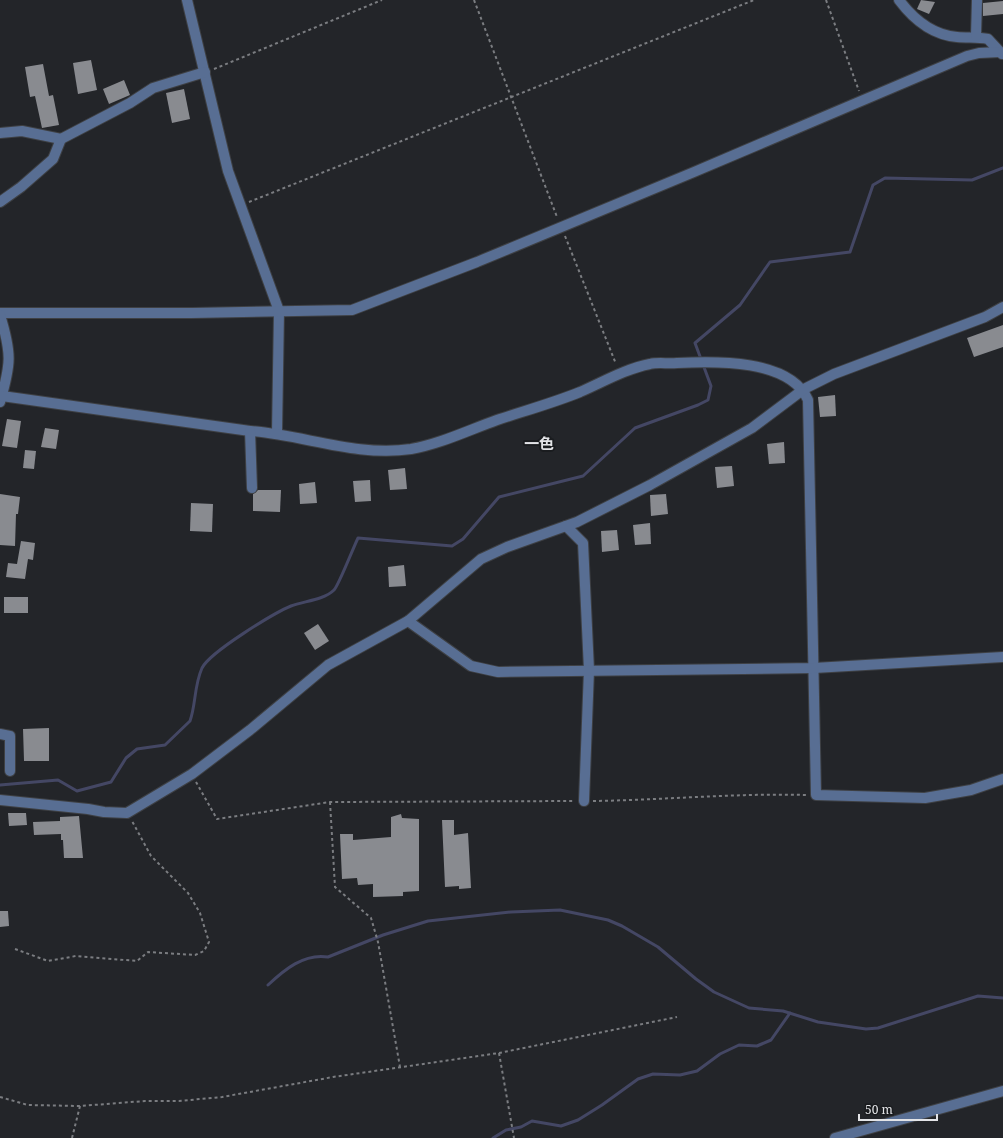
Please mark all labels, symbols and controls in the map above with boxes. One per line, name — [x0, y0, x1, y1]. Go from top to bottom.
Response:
district label: 一色 — [524, 433, 554, 453]
scale bar — [859, 1096, 937, 1122]
text: 50 m — [865, 1101, 893, 1118]

